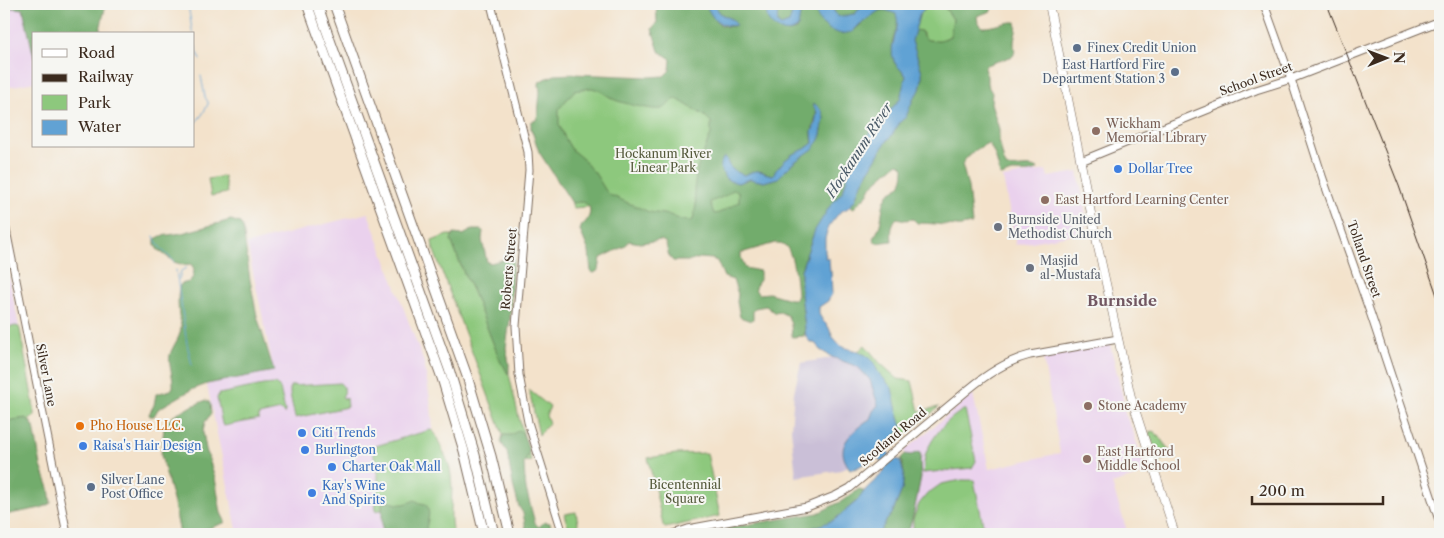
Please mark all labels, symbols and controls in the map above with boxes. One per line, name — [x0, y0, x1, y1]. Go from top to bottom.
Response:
legend — [32, 32, 195, 148]
north arrow — [1362, 32, 1412, 82]
place label: Finex Credit Union — [1087, 40, 1197, 55]
marker: Finex Credit Union — [1071, 42, 1083, 54]
text: Road — [78, 43, 115, 62]
text: N — [1390, 52, 1408, 64]
place label: East Hartford Fire Department Station 3 — [1042, 57, 1165, 86]
street label: School Street — [1217, 58, 1295, 99]
marker: East Hartford Fire Department Station 3 — [1169, 66, 1181, 78]
text: Railway — [78, 67, 134, 86]
text: Park — [78, 93, 112, 112]
water label: Hockanum River — [821, 98, 897, 202]
place label: Wickham Memorial Library — [1105, 116, 1207, 145]
text: Water — [77, 117, 122, 136]
marker: Wickham Memorial Library — [1090, 125, 1102, 137]
park label: Hockanum River Linear Park — [615, 146, 711, 175]
place label: Dollar Tree — [1128, 161, 1193, 176]
marker: Dollar Tree — [1112, 163, 1124, 175]
place label: East Hartford Learning Center — [1055, 192, 1229, 207]
marker: East Hartford Learning Center — [1039, 194, 1051, 206]
place label: Burnside United Methodist Church — [1008, 212, 1113, 241]
street label: Tolland Street — [1344, 218, 1385, 300]
marker: Burnside United Methodist Church — [992, 221, 1004, 233]
street label: Roberts Street — [497, 227, 520, 310]
place label: Masjid al-Mustafa — [1040, 253, 1102, 282]
marker: Masjid al-Mustafa — [1024, 262, 1036, 274]
district label: Burnside — [1087, 291, 1157, 310]
street label: Silver Lane — [33, 342, 60, 408]
place label: Stone Academy — [1098, 398, 1187, 413]
marker: Stone Academy — [1082, 400, 1094, 412]
street label: Scotland Road — [856, 404, 930, 469]
place label: Pho House LLC. — [90, 418, 184, 433]
marker: Pho House LLC. — [74, 420, 86, 432]
place label: Citi Trends — [312, 425, 376, 440]
marker: Citi Trends — [296, 427, 308, 439]
place label: Raisa's Hair Design — [93, 438, 202, 453]
marker: Raisa's Hair Design — [77, 440, 89, 452]
place label: Burlington — [315, 442, 376, 457]
marker: Burlington — [299, 444, 311, 456]
place label: East Hartford Middle School — [1097, 444, 1181, 473]
marker: East Hartford Middle School — [1081, 453, 1093, 465]
place label: Charter Oak Mall — [342, 459, 441, 474]
marker: Charter Oak Mall — [326, 461, 338, 473]
place label: Silver Lane Post Office — [101, 472, 165, 501]
scale bar — [1252, 473, 1383, 505]
park label: Bicentennial Square — [649, 477, 721, 506]
place label: Kay's Wine And Spirits — [321, 478, 386, 507]
marker: Silver Lane Post Office — [85, 481, 97, 493]
text: 200 m — [1259, 481, 1305, 500]
marker: Kay's Wine And Spirits — [306, 487, 318, 499]

